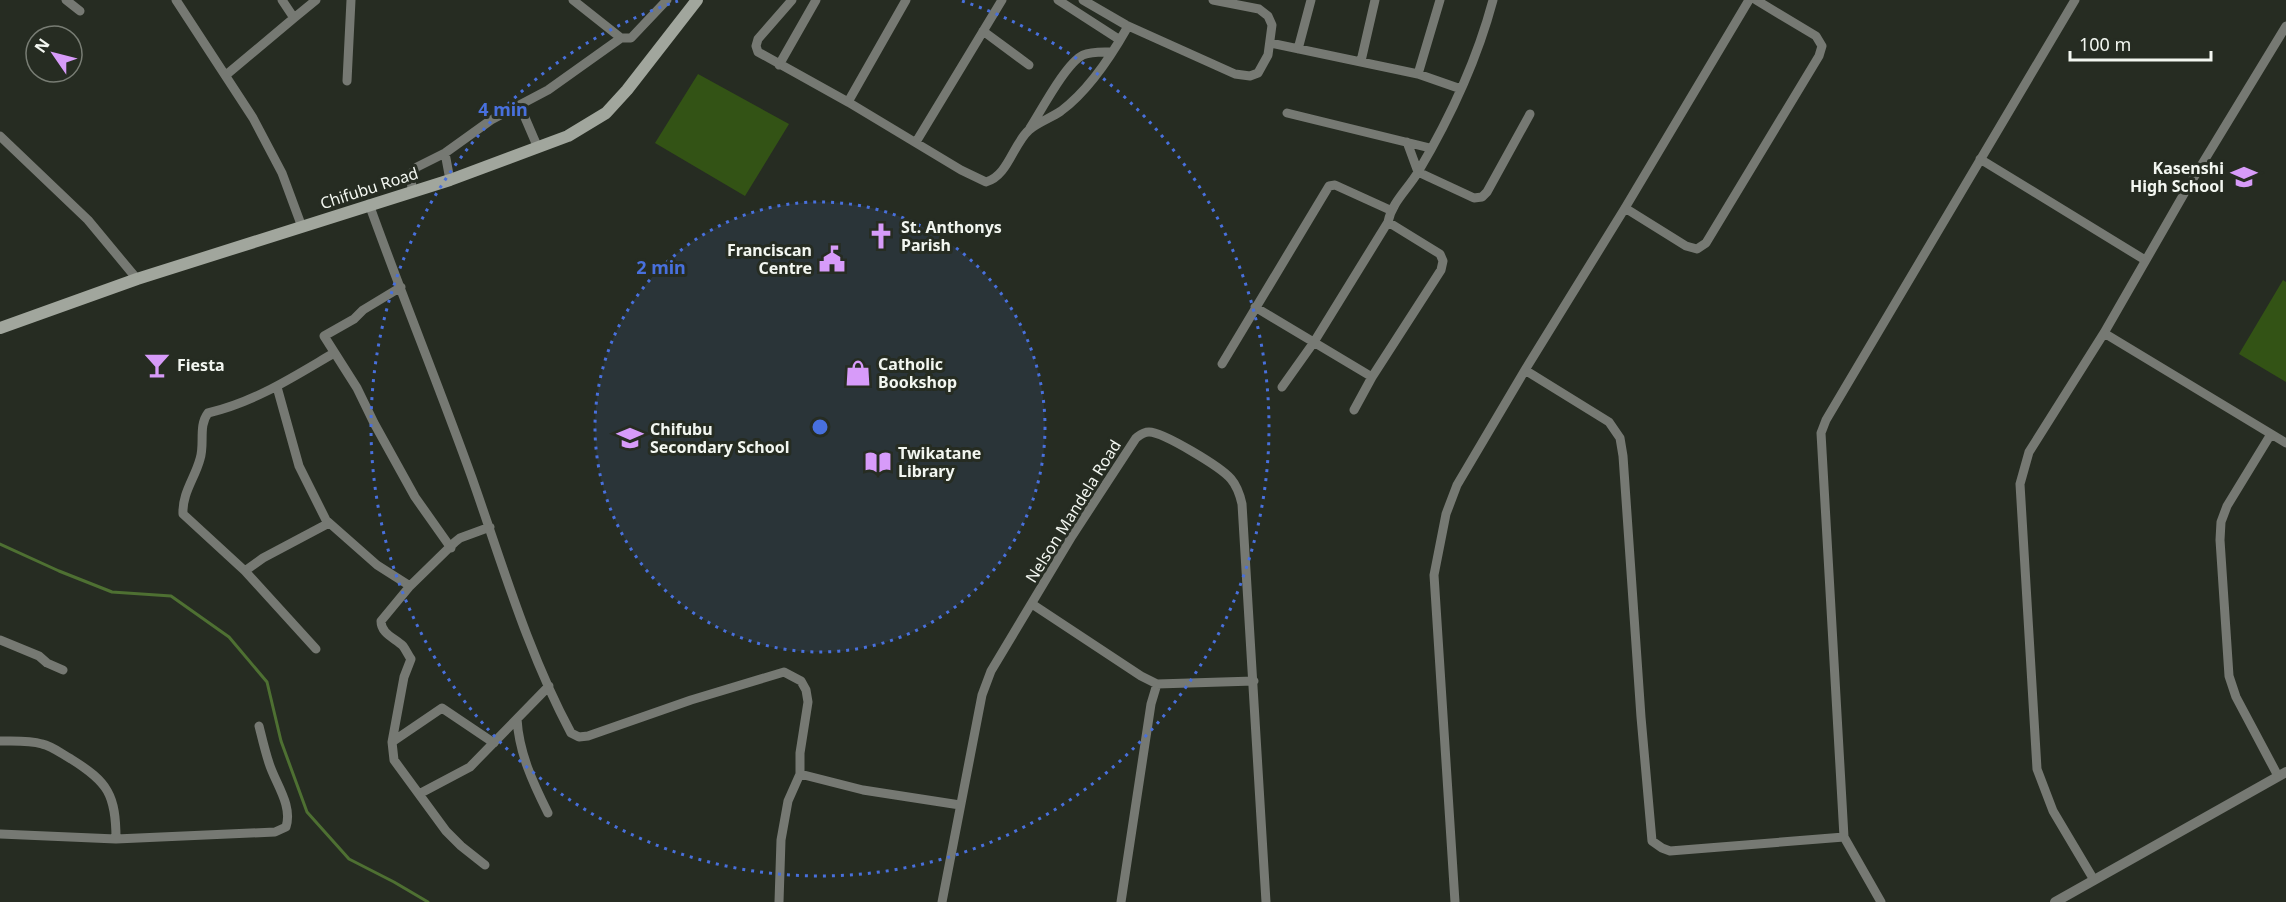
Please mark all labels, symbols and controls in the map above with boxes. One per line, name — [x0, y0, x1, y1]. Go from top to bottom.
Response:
north arrow — [24, 24, 84, 84]
scale bar — [2070, 24, 2211, 62]
text: 100 m — [2079, 32, 2131, 56]
text: N — [29, 34, 54, 57]
text: 4 min — [478, 97, 528, 121]
place label: Kasenshi High School — [2130, 157, 2224, 197]
street label: Chifubu Road — [317, 162, 421, 214]
school or university icon: Kasenshi High School — [2229, 162, 2259, 192]
place label: St. Anthonys Parish — [901, 216, 1002, 256]
church icon: St. Anthonys Parish — [866, 221, 896, 251]
place label: Franciscan Centre — [727, 239, 812, 279]
public building icon: Franciscan Centre — [817, 244, 847, 274]
text: 2 min — [636, 255, 686, 279]
bar icon: Fiesta — [142, 350, 172, 380]
place label: Catholic Bookshop — [878, 353, 957, 393]
place label: Fiesta — [177, 354, 225, 376]
shop icon: Catholic Bookshop — [843, 358, 873, 388]
centre of rings — [810, 417, 830, 437]
place label: Chifubu Secondary School — [650, 418, 789, 458]
school or university icon: Chifubu Secondary School — [615, 423, 645, 453]
street label: Nelson Mandela Road — [1020, 435, 1126, 587]
place label: Twikatane Library — [898, 442, 981, 482]
library icon: Twikatane Library — [863, 447, 893, 477]

